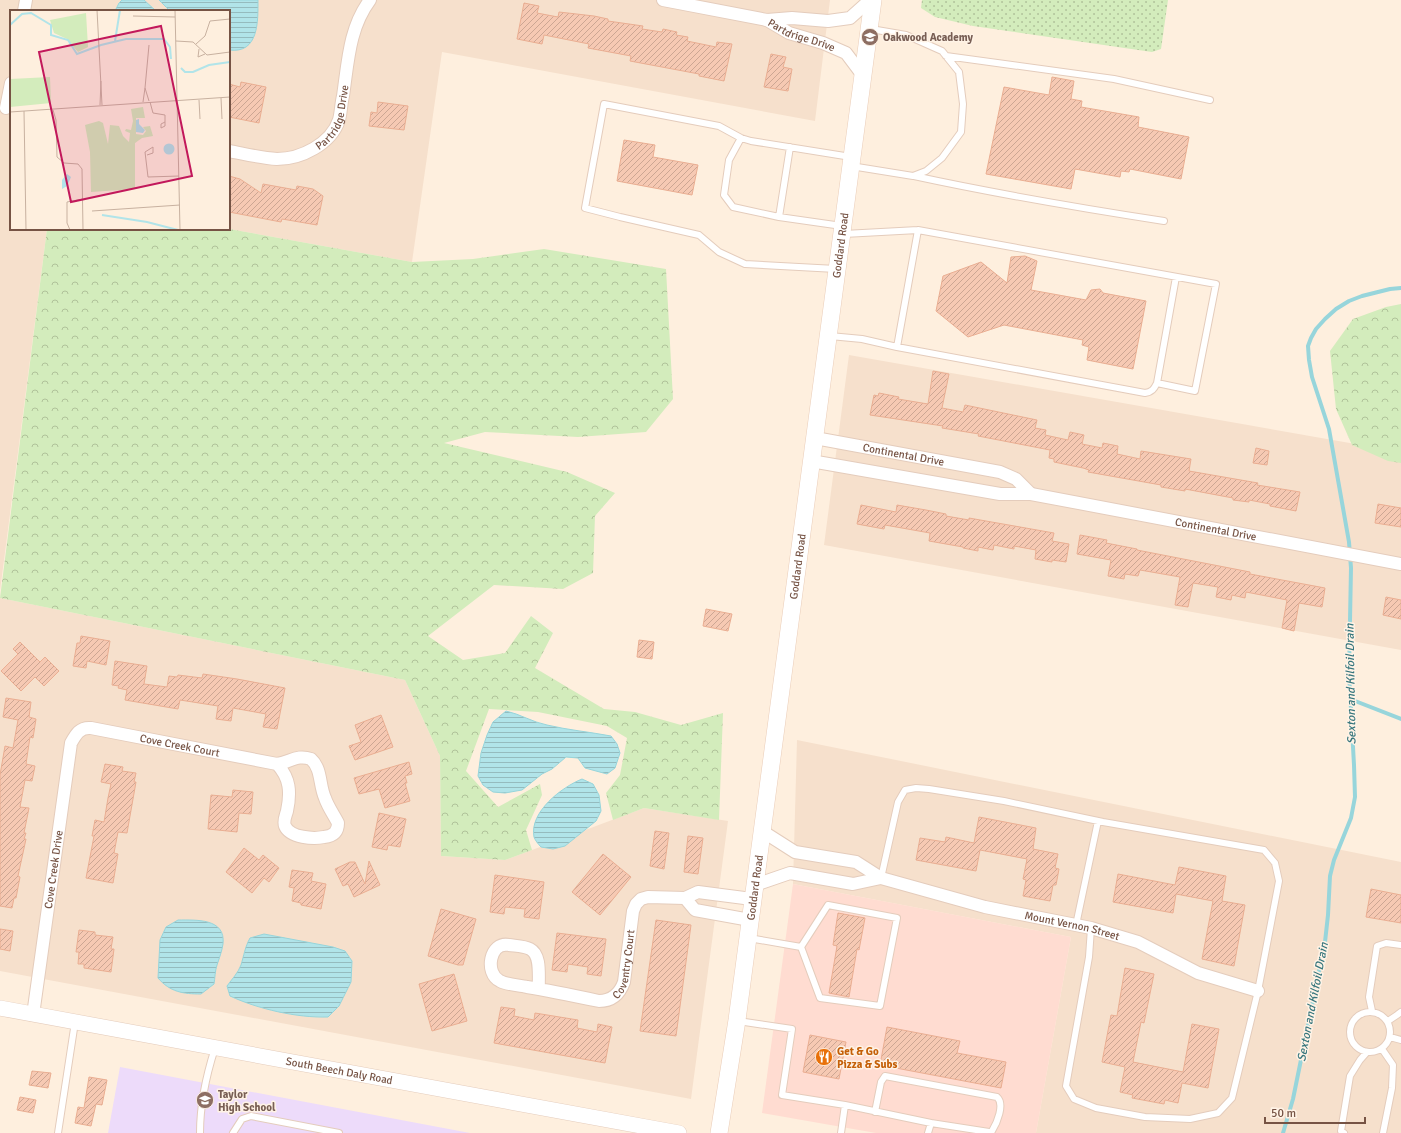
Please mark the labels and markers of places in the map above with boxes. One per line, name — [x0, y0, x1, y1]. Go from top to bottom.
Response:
school or university icon: Oakwood Academy — [860, 27, 880, 47]
place label: Oakwood Academy — [883, 31, 974, 44]
place label: Get & Go Pizza & Subs — [837, 1045, 897, 1071]
restaurant icon: Get & Go Pizza & Subs — [814, 1047, 834, 1067]
place label: Taylor High School — [218, 1088, 276, 1114]
school or university icon: Taylor High School — [195, 1090, 215, 1110]

